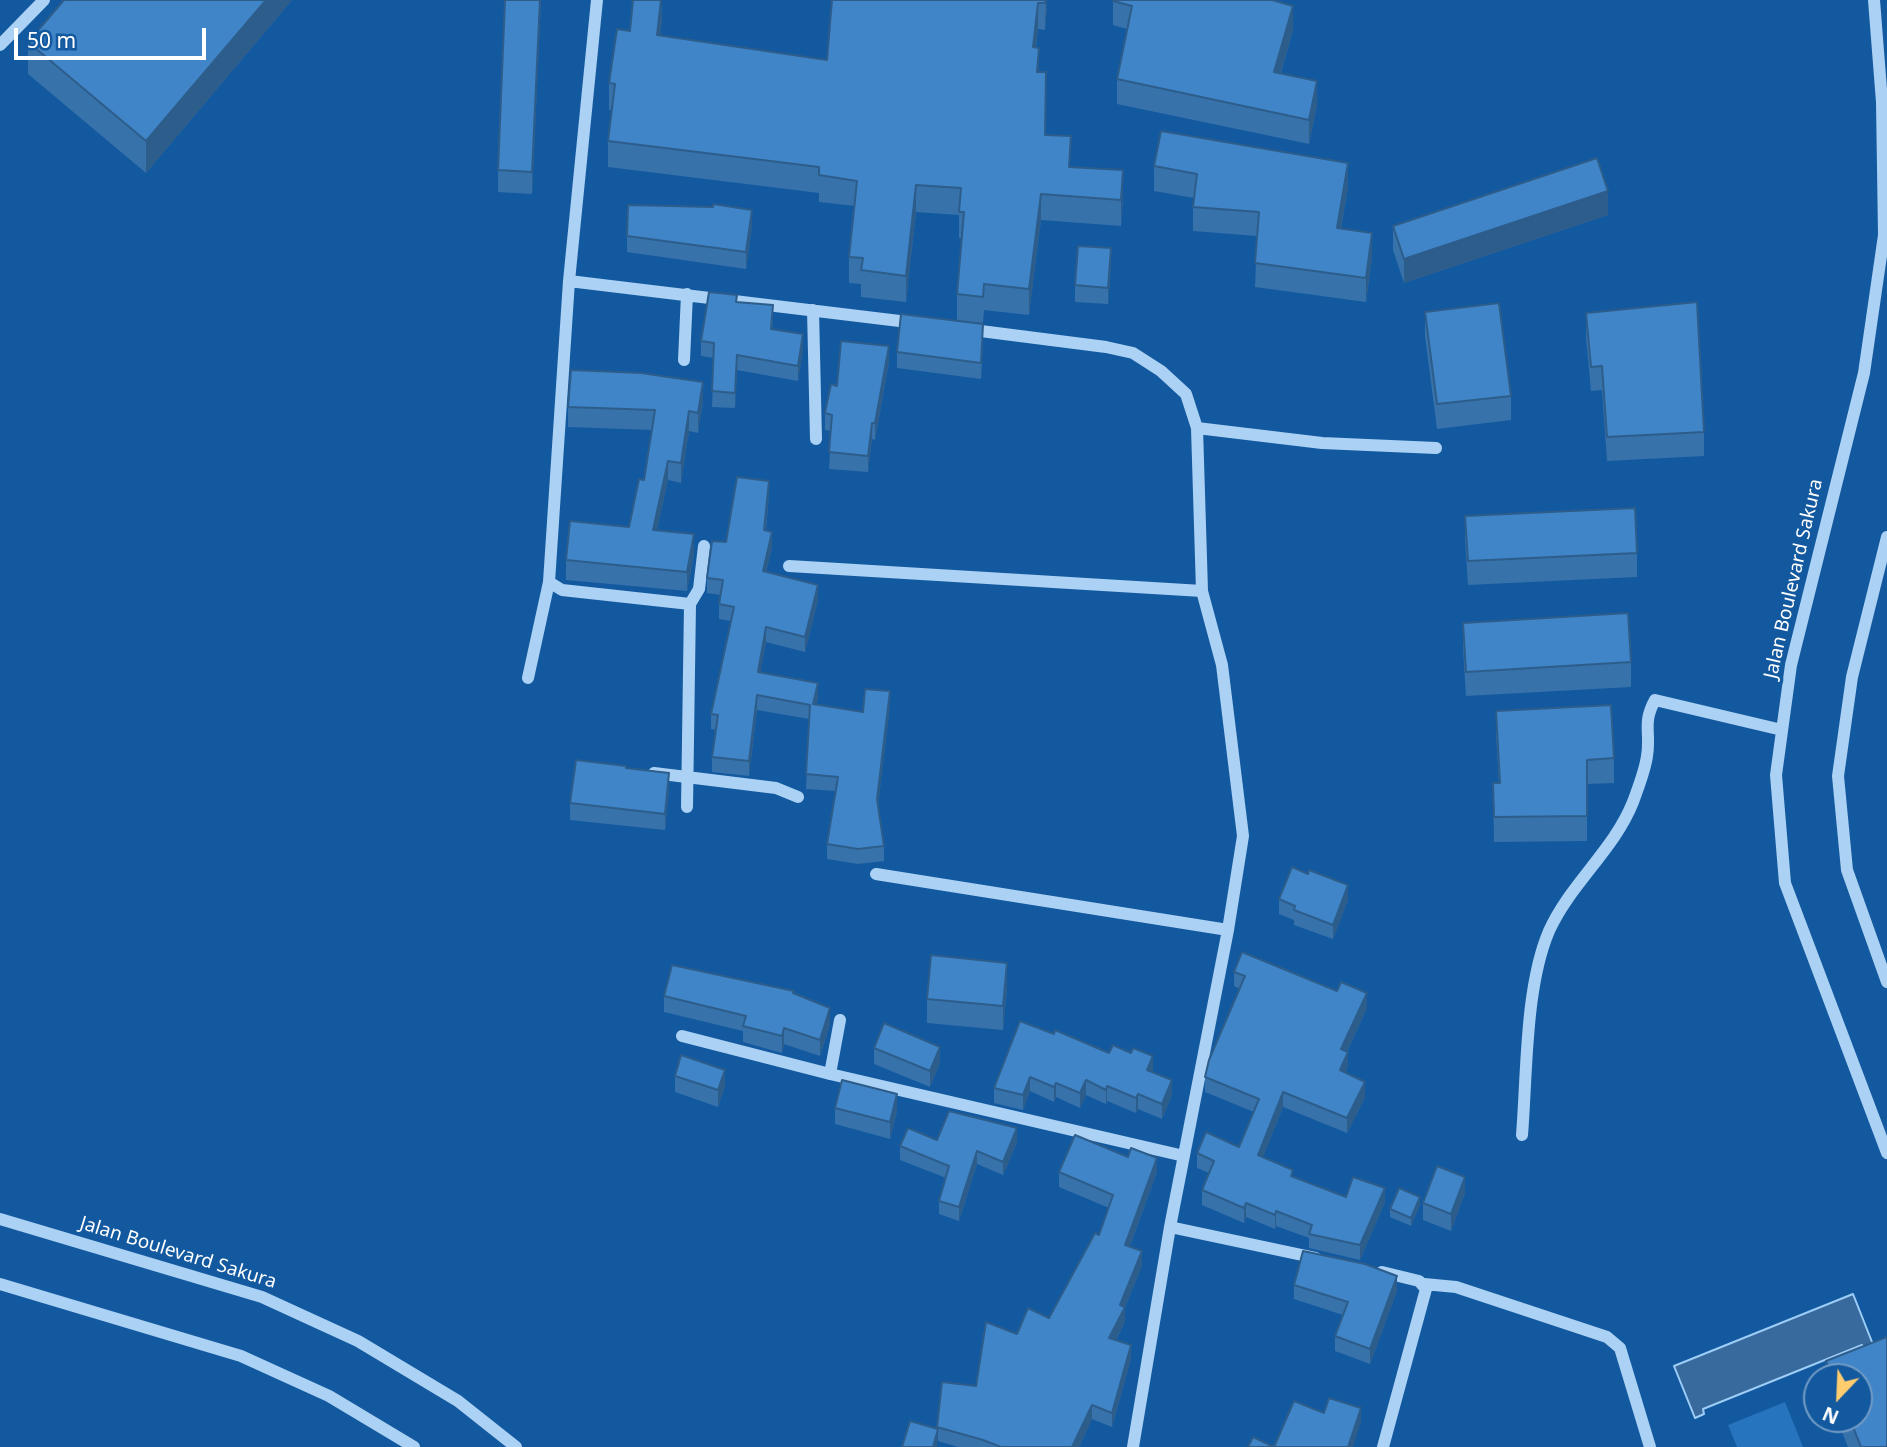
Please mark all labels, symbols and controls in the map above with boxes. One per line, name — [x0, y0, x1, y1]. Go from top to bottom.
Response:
scale bar — [18, 14, 210, 58]
text: 50 m — [27, 26, 76, 54]
street label: Jalan Boulevard Sakura — [1760, 477, 1828, 681]
street label: Jalan Boulevard Sakura — [77, 1212, 279, 1294]
north arrow — [1803, 1363, 1873, 1433]
text: N — [1818, 1401, 1843, 1430]

